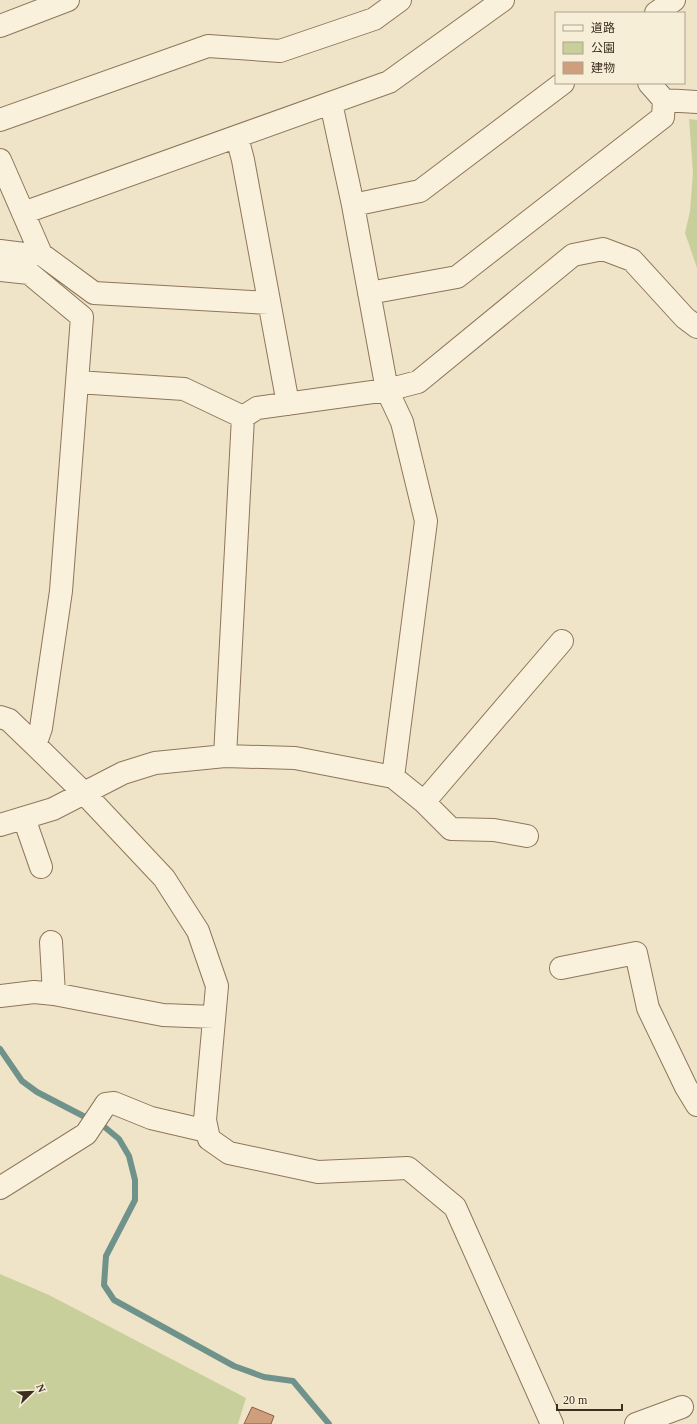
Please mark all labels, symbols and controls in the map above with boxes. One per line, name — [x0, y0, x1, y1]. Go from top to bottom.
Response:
legend — [555, 12, 685, 84]
text: 道路 — [591, 21, 615, 35]
text: 公園 — [591, 41, 615, 55]
text: 建物 — [591, 61, 615, 75]
north arrow — [12, 1372, 52, 1412]
text: N — [34, 1382, 48, 1394]
scale bar — [557, 1386, 622, 1412]
text: 20 m — [563, 1393, 588, 1407]

